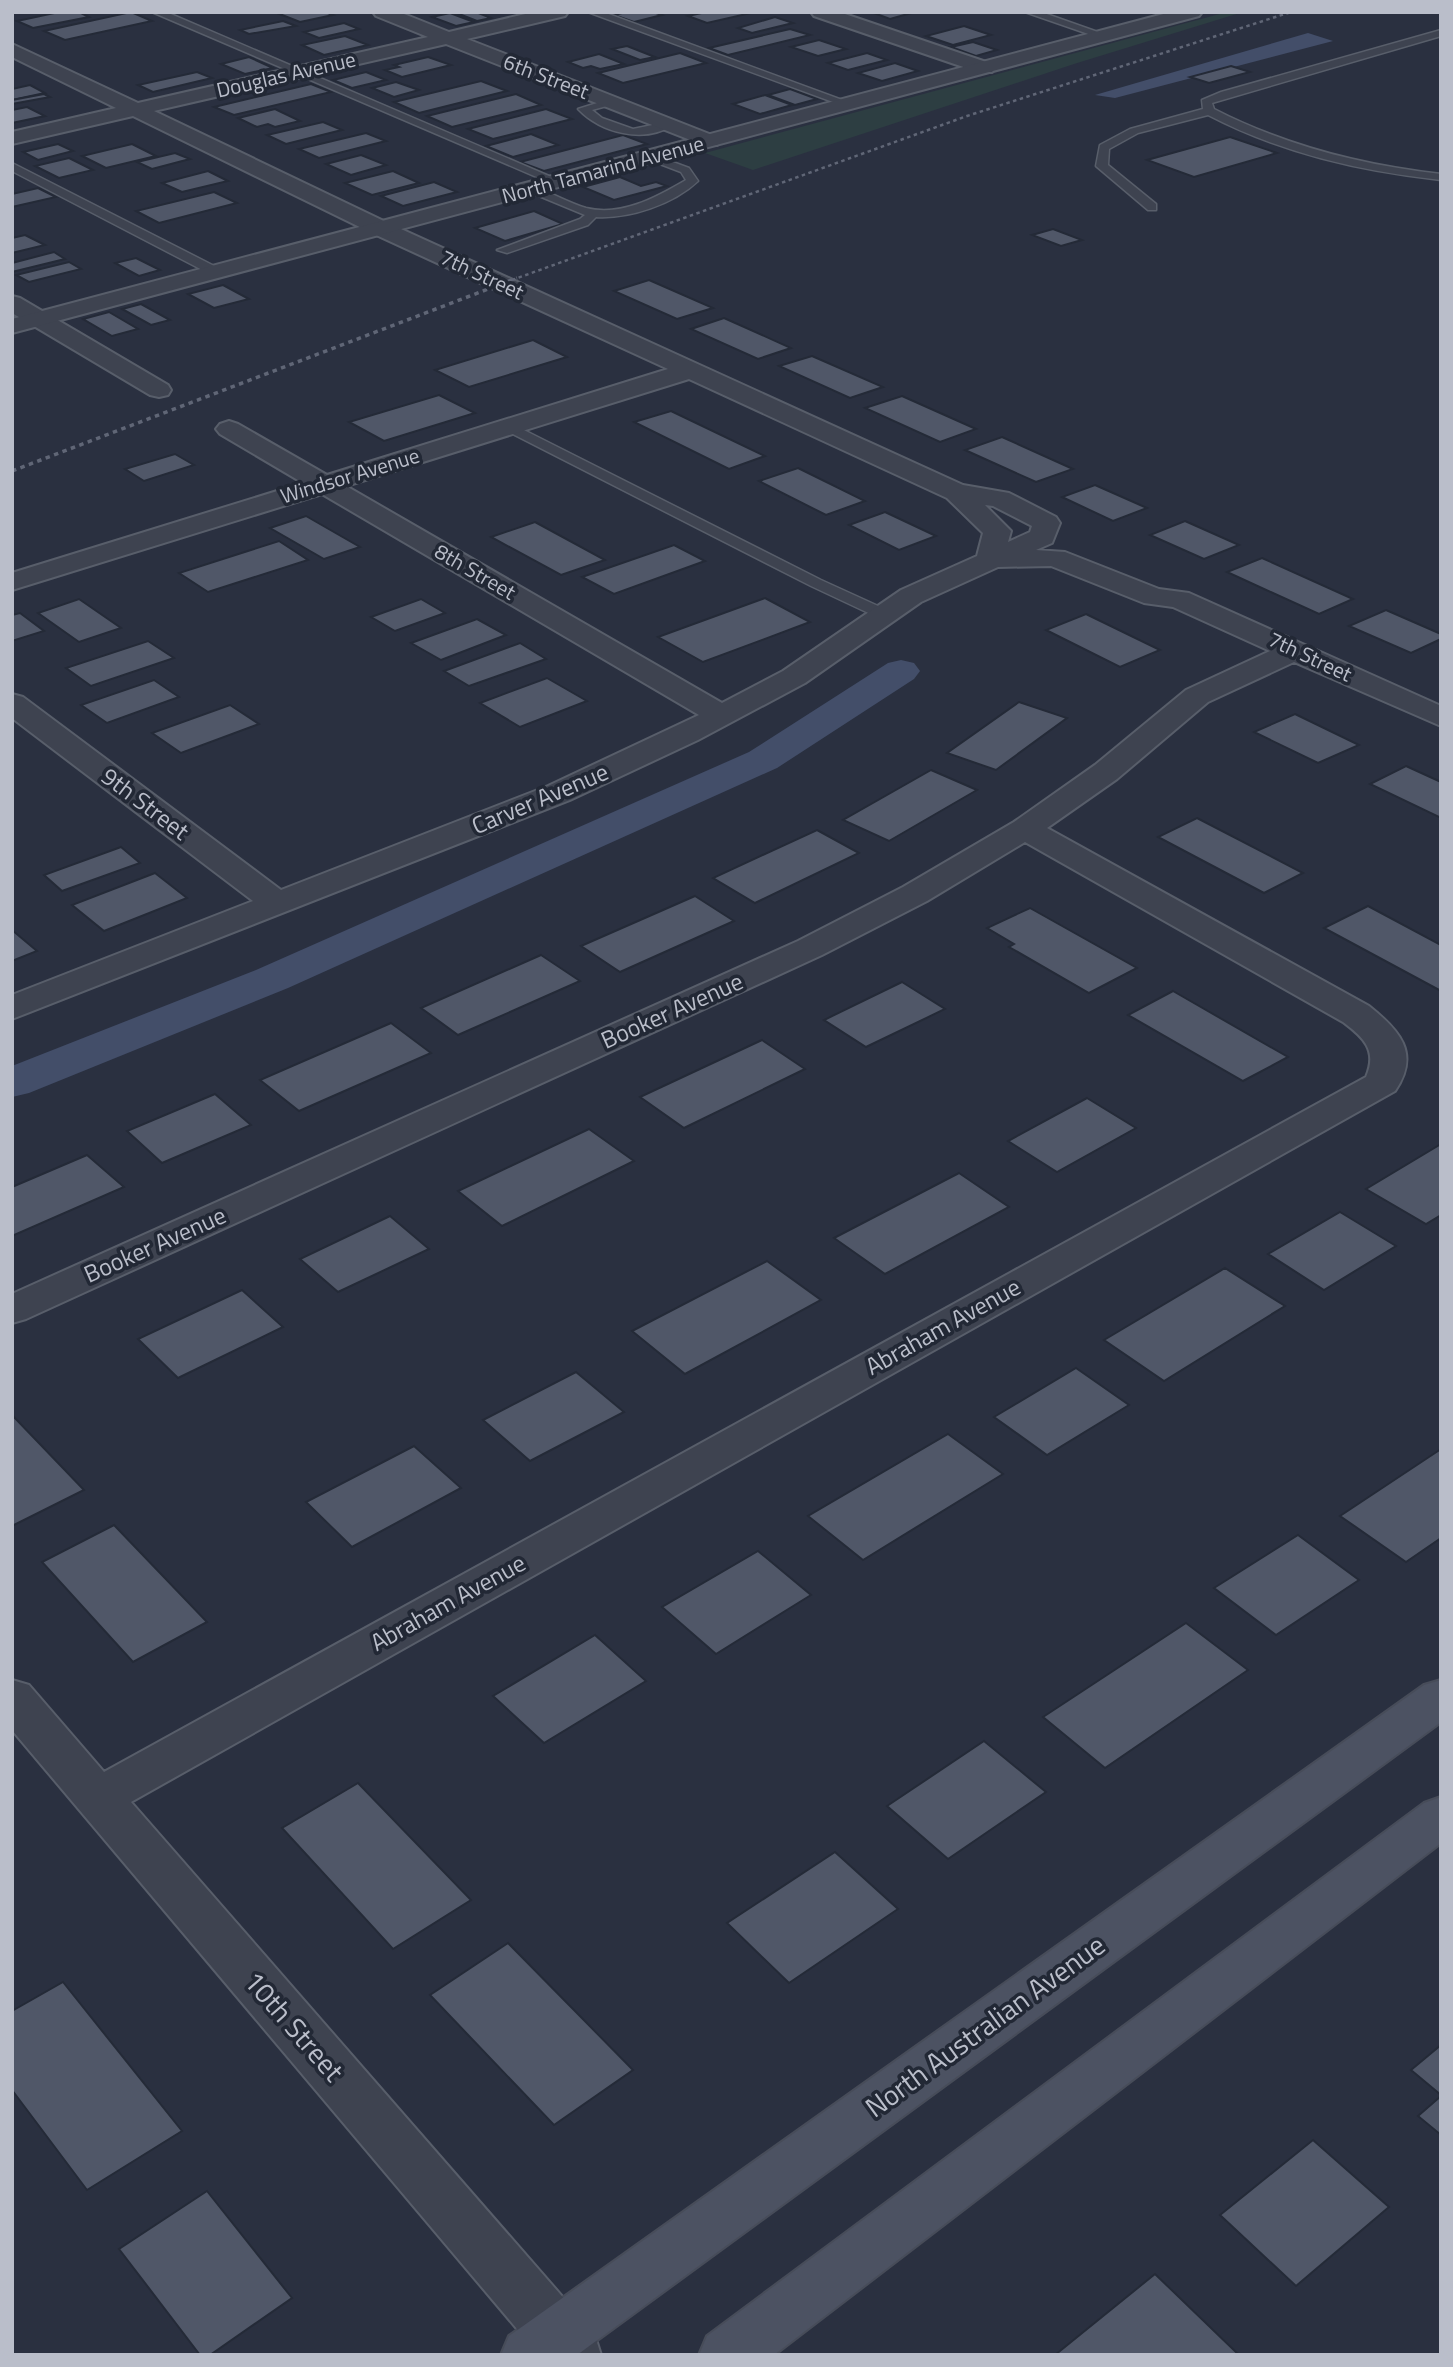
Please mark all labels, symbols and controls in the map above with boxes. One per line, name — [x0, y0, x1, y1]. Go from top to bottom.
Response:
street label: Douglas Avenue — [213, 42, 359, 106]
street label: 6th Street — [499, 45, 594, 107]
street label: North Tamarind Avenue — [498, 127, 707, 211]
street label: 7th Street — [435, 241, 530, 308]
street label: Windsor Avenue — [276, 439, 423, 511]
street label: 8th Street — [429, 535, 523, 608]
street label: 7th Street — [1263, 623, 1358, 690]
street label: Carver Avenue — [466, 753, 614, 843]
street label: 9th Street — [94, 758, 198, 849]
street label: Booker Avenue — [595, 963, 748, 1057]
street label: Booker Avenue — [78, 1197, 231, 1291]
street label: Abraham Avenue — [858, 1269, 1027, 1384]
street label: Abraham Avenue — [363, 1545, 532, 1660]
street label: North Australian Avenue — [856, 1924, 1114, 2128]
street label: 10th Street — [234, 1961, 355, 2091]

